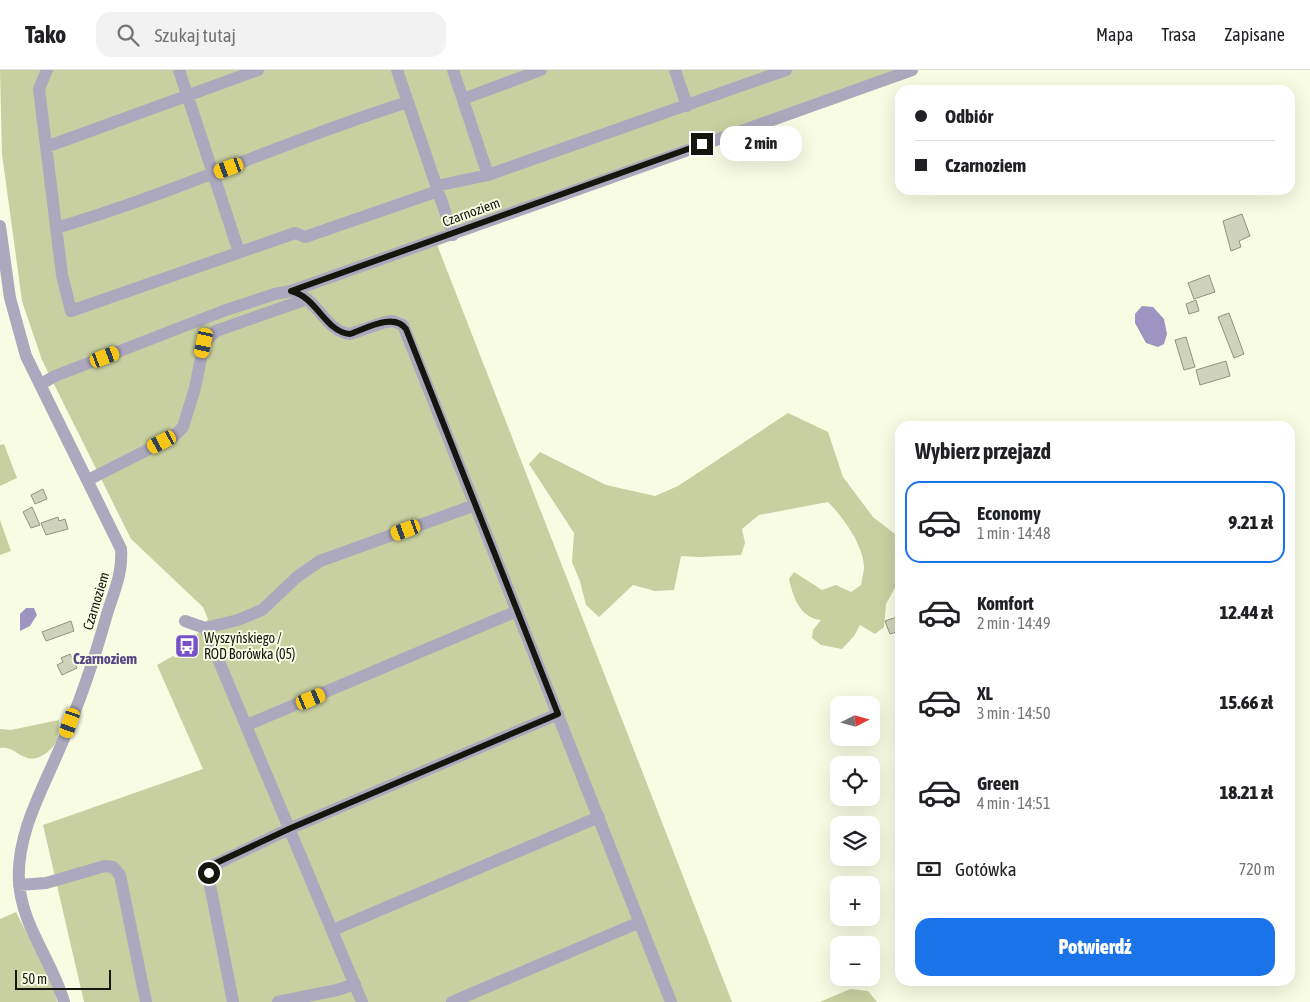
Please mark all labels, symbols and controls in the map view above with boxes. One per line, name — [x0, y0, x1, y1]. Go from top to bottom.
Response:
search box — [96, 12, 446, 57]
text: Tako — [25, 21, 66, 48]
icon: search — [114, 21, 142, 49]
text: Szukaj tutaj — [154, 24, 236, 46]
text: Mapa — [1096, 24, 1133, 45]
text: Trasa — [1161, 24, 1196, 45]
text: Zapisane — [1224, 24, 1285, 45]
text: Odbiór — [945, 105, 993, 127]
callout: 2 min — [720, 126, 802, 162]
route end — [691, 133, 713, 155]
text: 2 min — [745, 134, 777, 152]
text: Czarnoziem — [945, 154, 1026, 176]
car — [212, 156, 245, 180]
street label: Czarnoziem — [440, 194, 502, 230]
car — [193, 327, 214, 359]
car — [88, 345, 121, 369]
car — [145, 428, 178, 456]
text: Wybierz przejazd — [915, 438, 1051, 464]
icon: car — [917, 500, 962, 545]
text: Economy — [977, 502, 1041, 524]
text: 9.21 zł — [1228, 511, 1273, 533]
car — [389, 518, 422, 542]
text: 1 min · 14:48 — [977, 524, 1050, 542]
street label: Czarnoziem — [80, 570, 112, 632]
icon: car — [917, 590, 962, 635]
text: Komfort — [977, 592, 1034, 614]
text: 12.44 zł — [1219, 601, 1273, 623]
text: 2 min · 14:49 — [977, 614, 1050, 632]
place label: Wyszyńskiego / ROD Borówka (05) — [204, 630, 295, 662]
bus stop icon: Wyszyńskiego / ROD Borówka (05) — [174, 633, 200, 659]
district label: Czarnoziem — [73, 650, 137, 667]
icon: car — [917, 680, 962, 725]
text: XL — [977, 682, 993, 704]
car — [294, 686, 327, 712]
text: 15.66 zł — [1219, 691, 1273, 713]
north arrow — [830, 696, 880, 746]
map controls — [830, 696, 880, 986]
text: 3 min · 14:50 — [977, 704, 1050, 722]
car — [58, 706, 81, 740]
button: locate — [830, 756, 880, 806]
icon: car — [917, 770, 962, 815]
text: Green — [977, 772, 1019, 794]
text: 18.21 zł — [1219, 781, 1273, 803]
text: 4 min · 14:51 — [977, 794, 1050, 812]
button: layers — [830, 816, 880, 866]
icon: cash — [915, 855, 943, 883]
text: Gotówka — [955, 858, 1017, 880]
text: 720 m — [1239, 860, 1275, 878]
route start — [198, 862, 220, 884]
button: + — [830, 876, 880, 926]
button: Potwierdź — [915, 918, 1275, 976]
button: − — [830, 936, 880, 986]
scale bar — [15, 967, 111, 990]
text: 50 m — [22, 971, 47, 987]

